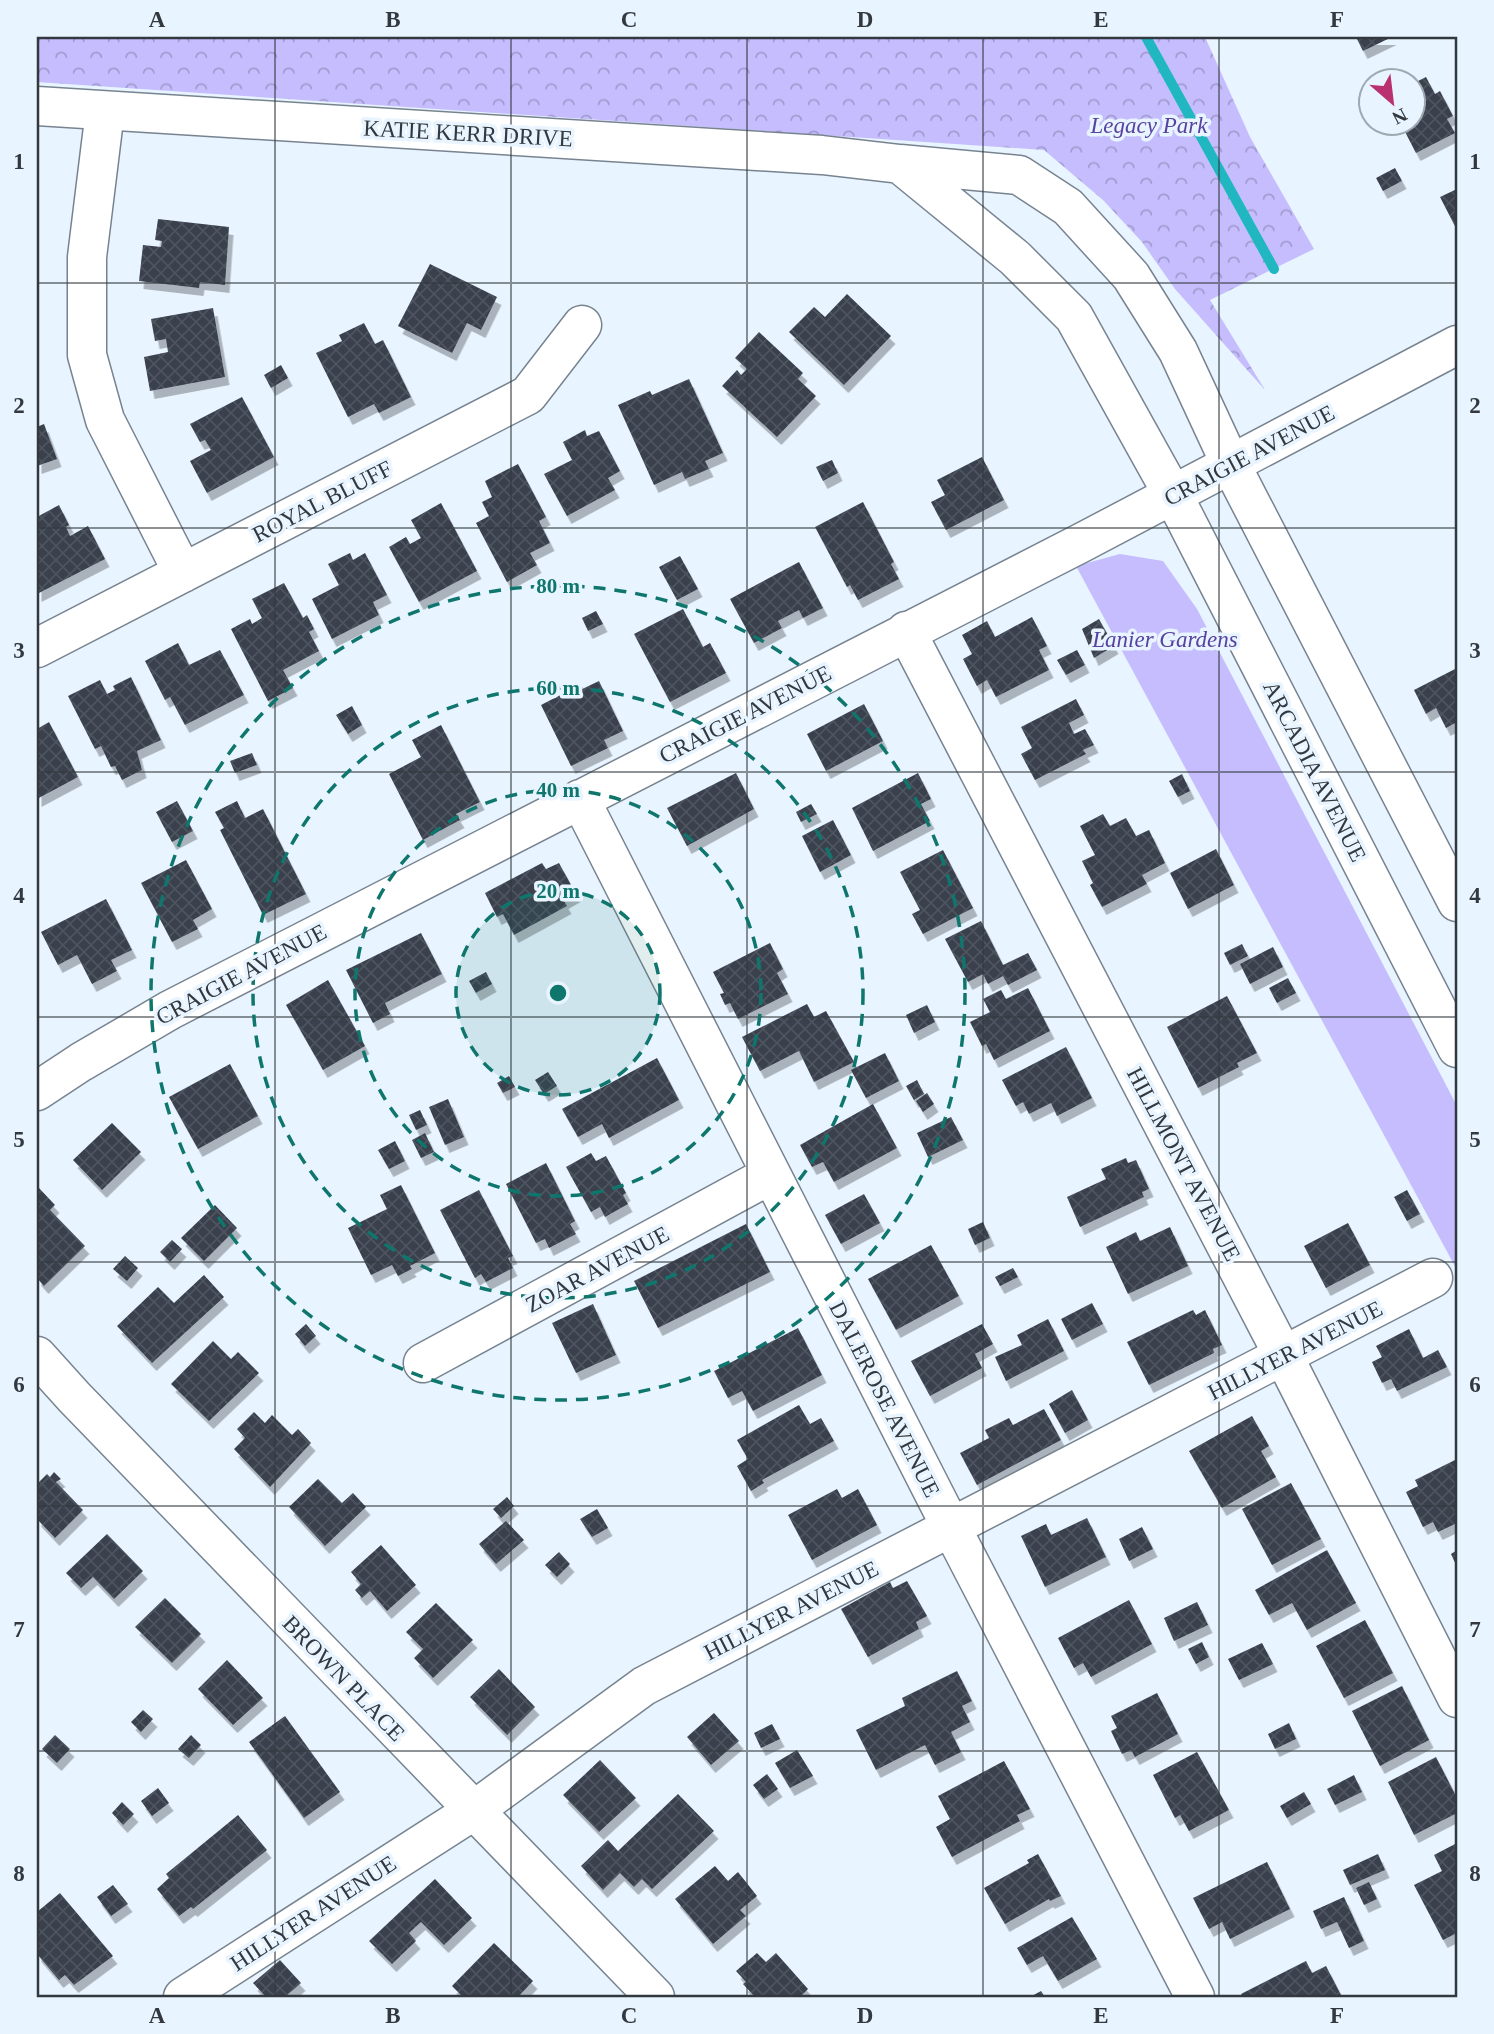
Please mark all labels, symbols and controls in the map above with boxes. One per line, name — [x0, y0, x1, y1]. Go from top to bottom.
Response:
text: A — [149, 7, 166, 32]
text: B — [385, 7, 401, 32]
text: C — [621, 7, 637, 32]
text: D — [857, 7, 873, 32]
text: E — [1093, 7, 1109, 32]
text: F — [1330, 7, 1344, 32]
north arrow — [1358, 66, 1428, 136]
text: N — [1389, 104, 1411, 129]
park label: Legacy Park — [1090, 113, 1208, 138]
street label: KATIE KERR DRIVE — [363, 116, 573, 151]
text: 1 — [13, 149, 25, 174]
text: 1 — [1469, 149, 1481, 174]
text: 2 — [13, 393, 25, 418]
text: 2 — [1469, 393, 1481, 418]
street label: CRAIGIE AVENUE — [1160, 400, 1339, 511]
street label: ROYAL BLUFF — [248, 456, 396, 547]
text: 80 m — [536, 574, 580, 598]
park label: Lanier Gardens — [1091, 627, 1238, 652]
text: 3 — [13, 638, 25, 663]
text: 3 — [1469, 638, 1481, 663]
street label: CRAIGIE AVENUE — [655, 660, 835, 769]
text: 60 m — [536, 676, 580, 700]
street label: ARCADIA AVENUE — [1258, 677, 1371, 866]
text: 40 m — [536, 778, 580, 802]
text: 20 m — [536, 879, 580, 903]
text: 4 — [13, 883, 25, 908]
text: 4 — [1469, 883, 1481, 908]
street label: CRAIGIE AVENUE — [152, 919, 331, 1030]
centre of rings — [546, 981, 570, 1005]
street label: HILLMONT AVENUE — [1122, 1063, 1245, 1265]
text: 5 — [13, 1127, 25, 1152]
text: 5 — [1469, 1127, 1481, 1152]
street label: ZOAR AVENUE — [521, 1221, 673, 1318]
street label: HILLYER AVENUE — [1204, 1296, 1386, 1405]
street label: DALEROSE AVENUE — [824, 1297, 945, 1501]
text: 6 — [13, 1372, 25, 1397]
text: 6 — [1469, 1372, 1481, 1397]
street label: HILLYER AVENUE — [700, 1556, 882, 1665]
street label: BROWN PLACE — [278, 1611, 410, 1746]
text: 7 — [13, 1617, 25, 1642]
text: 7 — [1469, 1617, 1481, 1642]
street label: HILLYER AVENUE — [226, 1851, 401, 1976]
text: 8 — [13, 1861, 25, 1886]
text: 8 — [1469, 1861, 1481, 1886]
text: A — [149, 2003, 166, 2028]
text: B — [385, 2003, 401, 2028]
text: C — [621, 2003, 637, 2028]
text: D — [857, 2003, 873, 2028]
text: E — [1093, 2003, 1109, 2028]
text: F — [1330, 2003, 1344, 2028]

